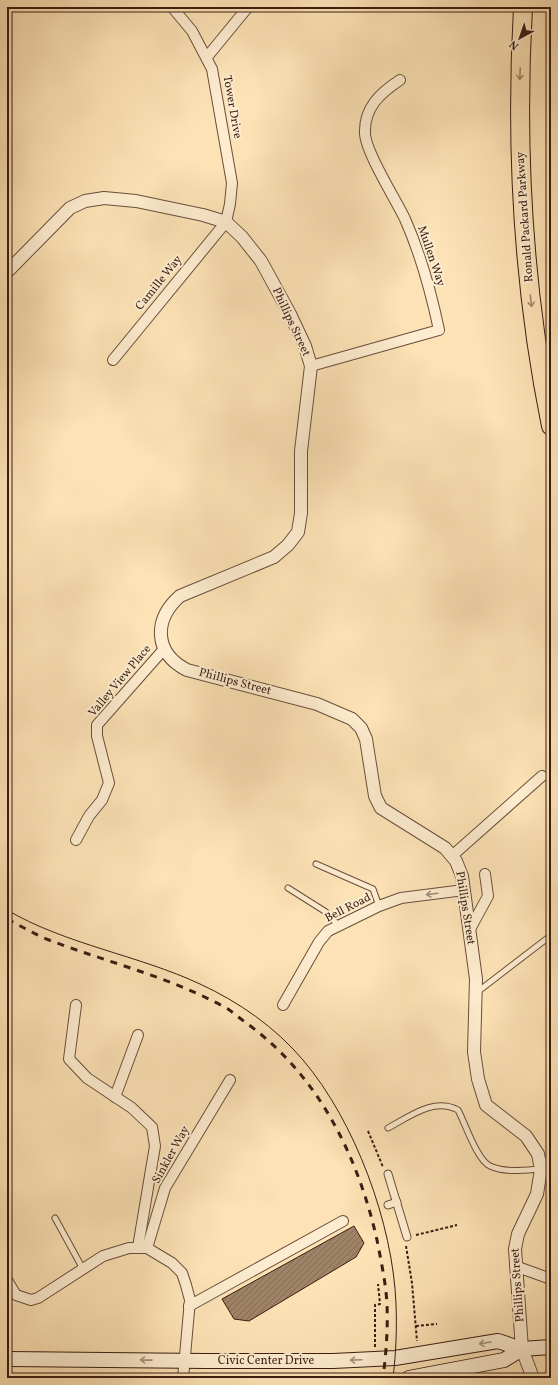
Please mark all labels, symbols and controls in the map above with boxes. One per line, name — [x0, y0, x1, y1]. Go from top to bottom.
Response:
north arrow — [500, 18, 540, 58]
text: N — [507, 36, 522, 53]
one-way arrow — [516, 67, 523, 80]
street label: Tower Drive — [219, 74, 245, 140]
street label: Ronald Packard Parkway — [512, 151, 538, 283]
street label: Mullen Way — [413, 224, 449, 289]
street label: Camille Way — [132, 252, 186, 314]
street label: Phillips Street — [268, 285, 314, 359]
one-way arrow — [527, 294, 535, 307]
street label: Valley View Place — [85, 641, 155, 721]
street label: Phillips Street — [197, 665, 273, 699]
street label: Phillips Street — [451, 870, 479, 946]
street label: Bell Road — [322, 889, 374, 926]
one-way arrow — [426, 890, 439, 898]
street label: Sinkler Way — [149, 1123, 194, 1187]
street label: Phillips Street — [507, 1247, 529, 1323]
one-way arrow — [479, 1339, 492, 1347]
street label: Civic Center Drive — [218, 1353, 314, 1369]
one-way arrow — [140, 1356, 153, 1364]
one-way arrow — [350, 1356, 363, 1364]

